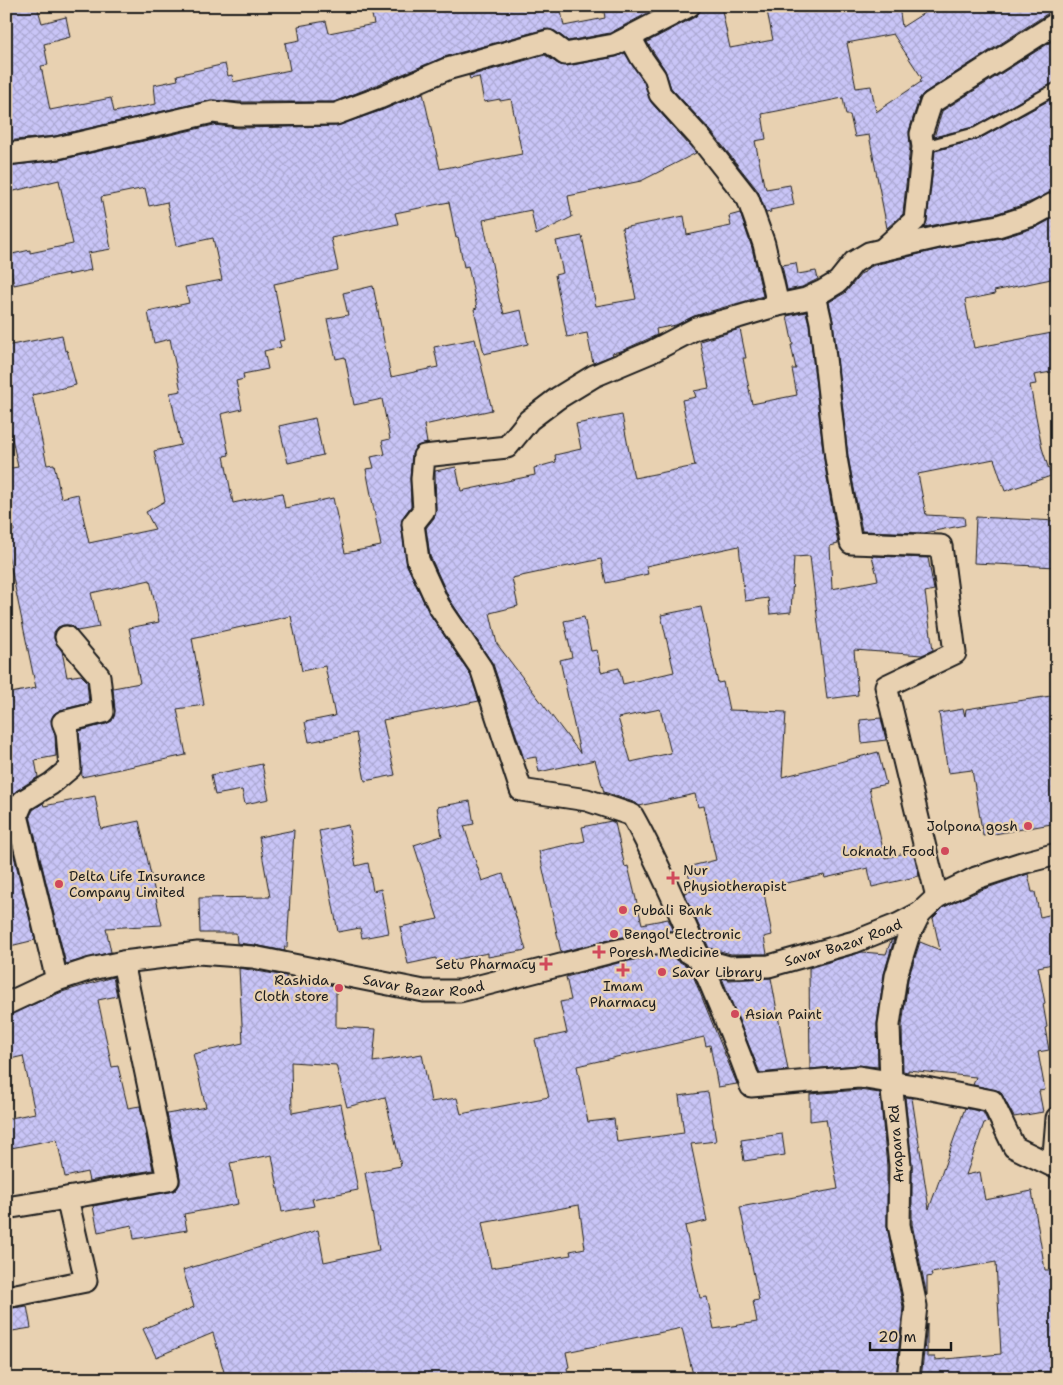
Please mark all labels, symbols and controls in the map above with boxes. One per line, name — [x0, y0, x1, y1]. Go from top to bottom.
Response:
place label: Jolpona gosh — [926, 817, 1018, 835]
marker: Jolpona gosh — [1022, 820, 1034, 832]
place label: Loknath Food — [842, 842, 935, 860]
marker: Loknath Food — [939, 845, 951, 857]
place label: Nur Physiotherapist — [683, 861, 787, 895]
place label: Delta Life Insurance Company Limited — [69, 867, 206, 901]
marker: Nur Physiotherapist — [667, 872, 679, 884]
marker: Delta Life Insurance Company Limited — [53, 878, 65, 890]
place label: Pubali Bank — [633, 901, 712, 919]
marker: Pubali Bank — [617, 904, 629, 916]
street label: Savar Bazar Road — [782, 915, 905, 970]
place label: Bengol Electronic — [624, 925, 741, 943]
marker: Bengol Electronic — [608, 928, 620, 940]
place label: Poresh Medicine — [609, 943, 719, 961]
marker: Poresh Medicine — [593, 946, 605, 958]
place label: Setu Pharmacy — [435, 955, 536, 973]
marker: Setu Pharmacy — [540, 958, 552, 970]
place label: Savar Library — [672, 963, 763, 981]
marker: Imam Pharmacy — [617, 964, 629, 976]
marker: Savar Library — [656, 966, 668, 978]
street label: Savar Bazar Road — [361, 970, 486, 1000]
place label: Rashida Cloth store — [254, 971, 329, 1005]
place label: Imam Pharmacy — [590, 977, 656, 1011]
marker: Rashida Cloth store — [333, 982, 345, 994]
place label: Asian Paint — [745, 1005, 822, 1023]
marker: Asian Paint — [729, 1008, 741, 1020]
street label: Arapara Rd — [884, 1104, 908, 1184]
scale bar — [870, 1320, 952, 1352]
text: 20 m — [878, 1327, 917, 1347]

